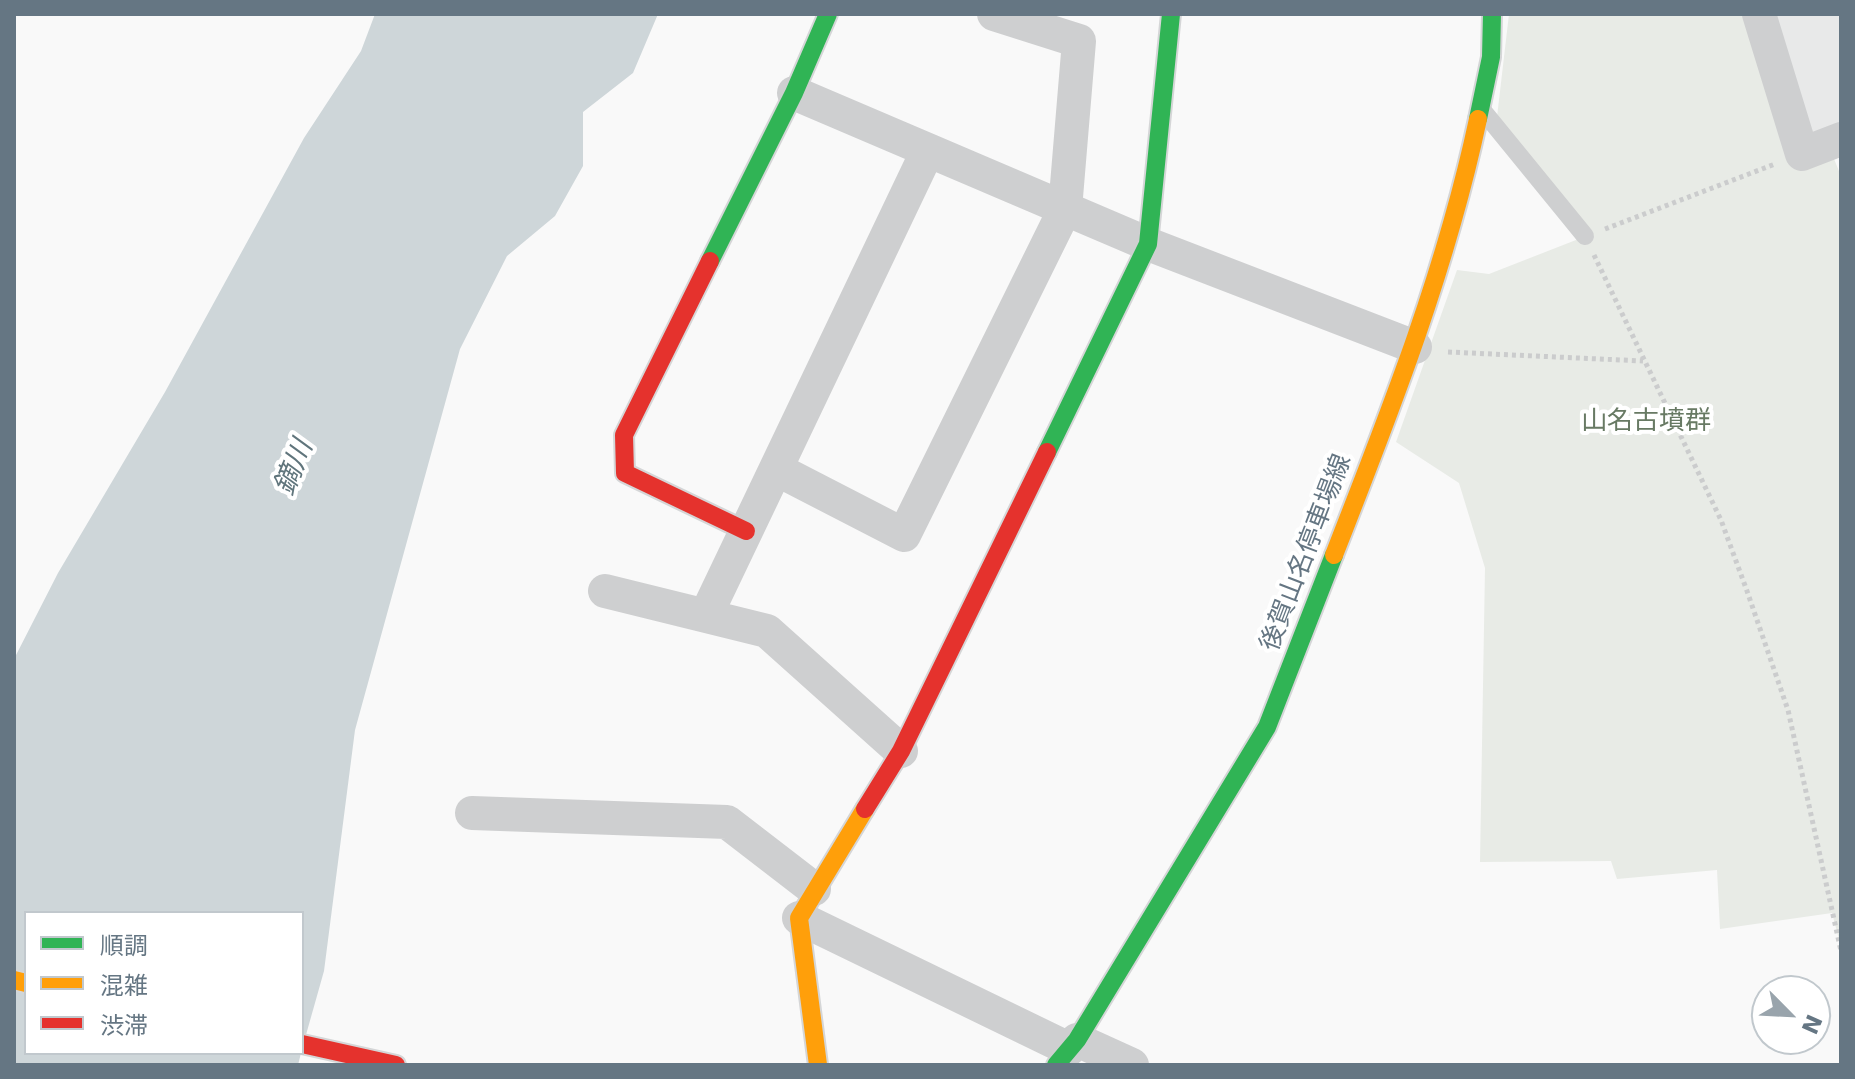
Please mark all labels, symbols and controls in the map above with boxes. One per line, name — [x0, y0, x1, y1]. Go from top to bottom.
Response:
park label: 山名古墳群 — [1581, 406, 1711, 438]
water label: 鏑川 — [269, 436, 321, 500]
street label: 後賀山名停車場線 — [1255, 450, 1359, 656]
legend — [24, 911, 304, 1055]
text: 順調 — [100, 932, 148, 960]
text: 混雑 — [100, 972, 148, 1000]
north arrow — [1751, 975, 1831, 1055]
text: N — [1796, 1011, 1827, 1038]
text: 渋滞 — [100, 1012, 148, 1040]

